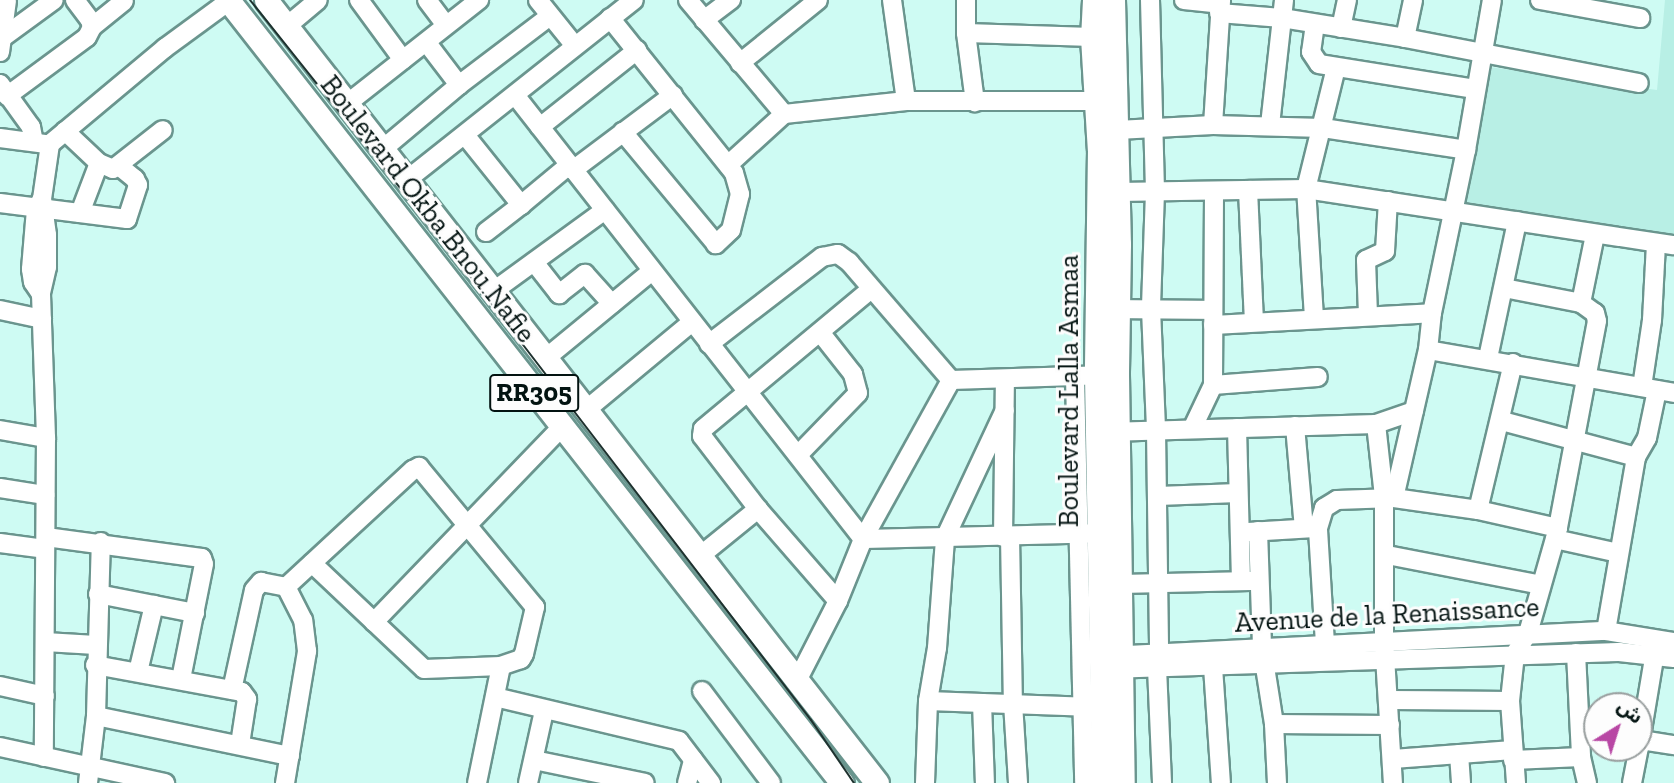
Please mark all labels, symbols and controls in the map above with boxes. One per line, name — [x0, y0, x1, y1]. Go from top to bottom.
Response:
street label: Boulevard Okba Bnou Nafie — [313, 69, 543, 349]
street label: Boulevard Lalla Asmaa — [1052, 254, 1086, 528]
road number: RR305 — [489, 370, 580, 416]
street label: Avenue de la Renaissance — [1234, 590, 1540, 640]
north arrow — [1583, 692, 1653, 762]
text: ش — [1613, 695, 1647, 729]

